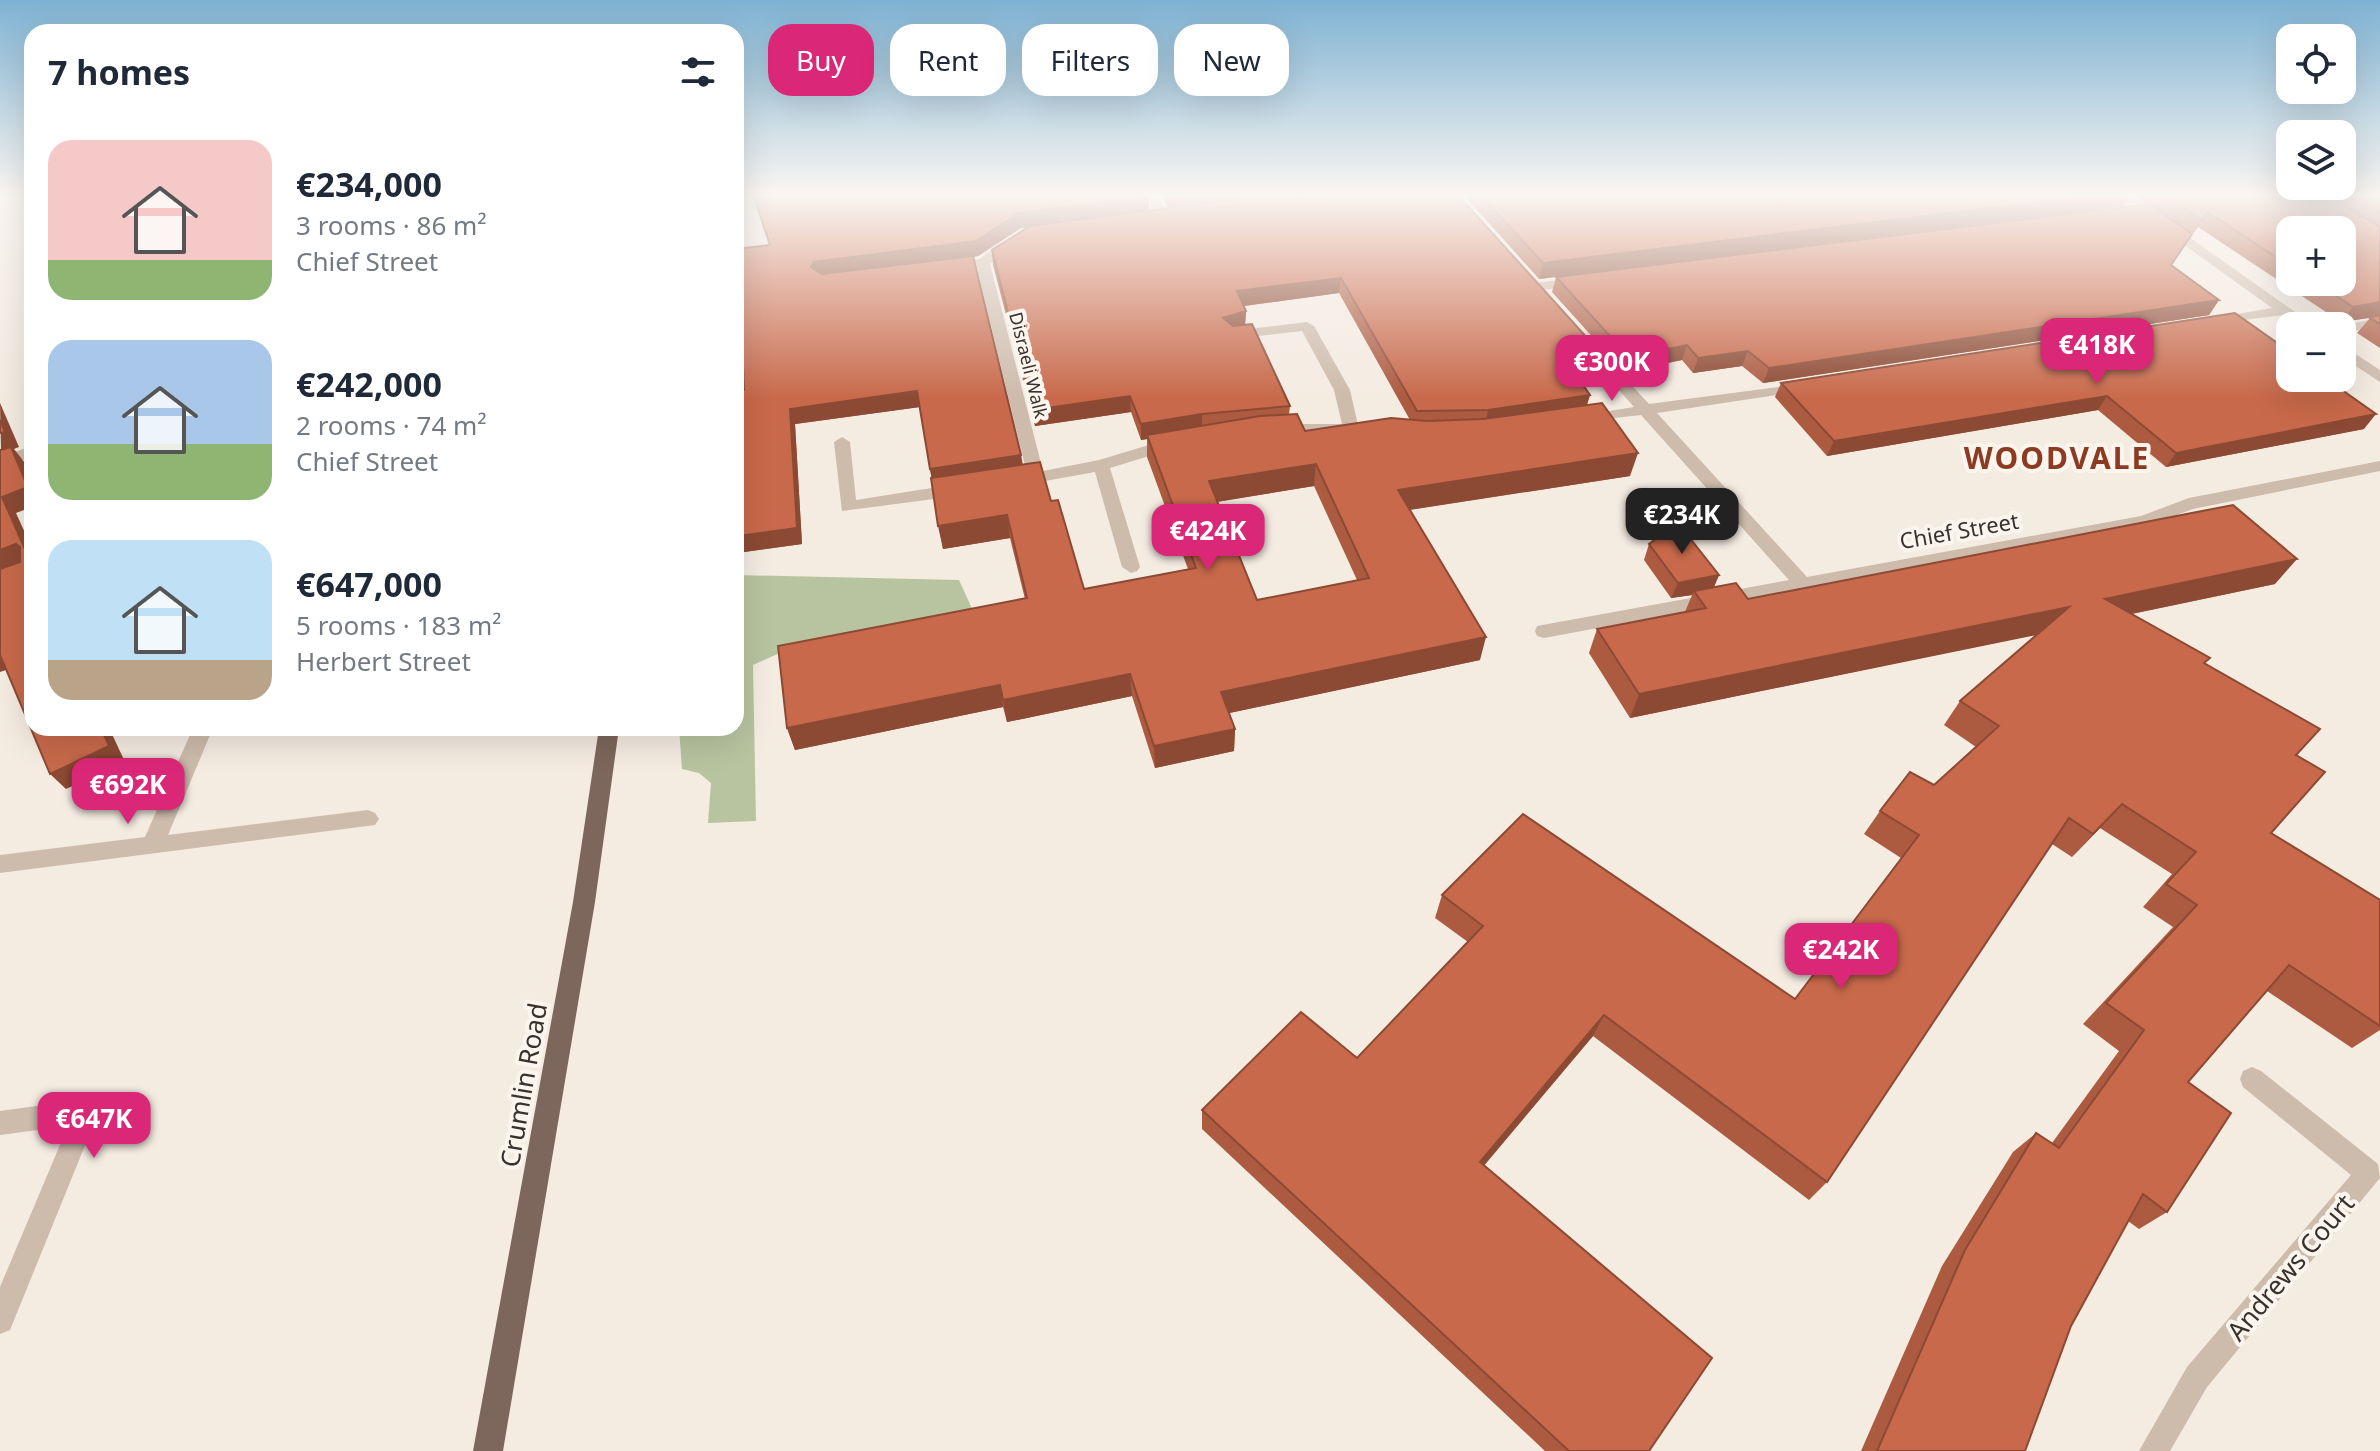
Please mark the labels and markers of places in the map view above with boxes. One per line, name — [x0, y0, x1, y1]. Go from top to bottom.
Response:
pin: €418K — [2041, 318, 2153, 386]
pin: €300K — [1556, 335, 1668, 403]
pin: €234K — [1626, 488, 1738, 556]
pin: €424K — [1152, 504, 1264, 572]
pin: €692K — [72, 758, 184, 826]
pin: €242K — [1785, 923, 1897, 991]
pin: €647K — [38, 1092, 150, 1160]

